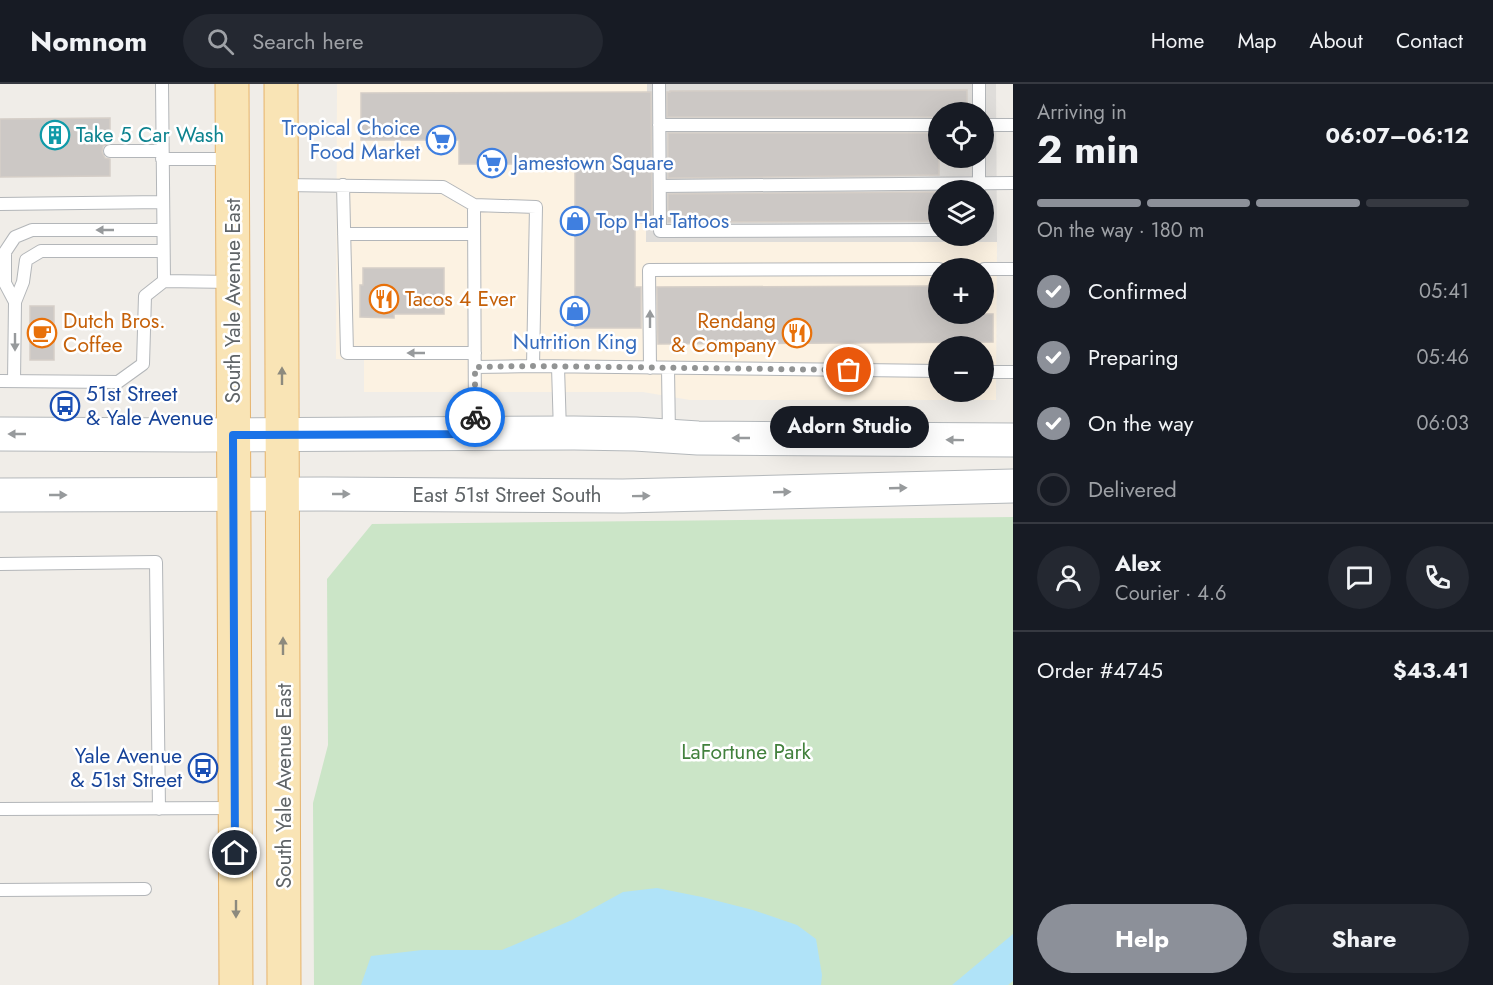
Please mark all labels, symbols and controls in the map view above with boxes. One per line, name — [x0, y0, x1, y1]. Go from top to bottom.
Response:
search box — [183, 14, 603, 68]
text: Nomnom — [30, 21, 147, 62]
icon: search — [204, 25, 237, 58]
text: Search here — [252, 25, 364, 57]
text: Home — [1151, 26, 1204, 56]
text: Map — [1237, 26, 1277, 56]
text: About — [1310, 26, 1363, 56]
text: Contact — [1396, 26, 1463, 56]
text: Arriving in — [1037, 98, 1127, 127]
map controls — [928, 102, 994, 402]
button: locate — [928, 102, 994, 168]
place label: Tropical Choice Food Market — [282, 113, 420, 167]
building icon: Take 5 Car Wash — [39, 119, 71, 151]
text: 06:07–06:12 — [1326, 119, 1469, 151]
place label: Take 5 Car Wash — [76, 120, 224, 150]
text: 2 min — [1037, 121, 1139, 178]
supermarket icon: Tropical Choice Food Market — [425, 124, 457, 156]
supermarket icon: Jamestown Square — [476, 147, 508, 179]
place label: Jamestown Square — [510, 148, 674, 178]
button: layers — [928, 180, 994, 246]
street label: South Yale Avenue East — [218, 199, 248, 403]
shop icon: Top Hat Tattoos — [559, 205, 591, 237]
place label: Top Hat Tattoos — [596, 206, 729, 236]
text: On the way · 180 m — [1037, 216, 1204, 245]
one-way arrow — [95, 225, 114, 235]
button: + — [928, 258, 994, 324]
icon: check — [1037, 275, 1070, 308]
text: Confirmed — [1088, 275, 1187, 307]
text: 05:41 — [1419, 277, 1469, 306]
restaurant icon: Tacos 4 Ever — [368, 283, 400, 315]
place label: Tacos 4 Ever — [405, 284, 517, 314]
shop icon: Nutrition King — [559, 295, 591, 327]
place label: Dutch Bros. Coffee — [63, 306, 166, 360]
place label: Rendang & Company — [671, 306, 777, 360]
one-way arrow — [645, 309, 655, 328]
cafe icon: Dutch Bros. Coffee — [26, 317, 58, 349]
restaurant icon: Rendang & Company — [781, 317, 813, 349]
place label: Nutrition King — [513, 327, 637, 357]
one-way arrow — [10, 332, 20, 351]
button: − — [928, 336, 994, 402]
icon: check — [1037, 341, 1070, 374]
text: Preparing — [1088, 341, 1179, 373]
text: 05:46 — [1417, 343, 1469, 372]
pin — [823, 344, 874, 395]
one-way arrow — [407, 348, 426, 358]
icon: bag — [832, 353, 865, 386]
one-way arrow — [277, 367, 287, 386]
place label: 51st Street & Yale Avenue — [86, 379, 214, 433]
courier — [445, 387, 505, 447]
bus stop icon: 51st Street & Yale Avenue — [49, 390, 81, 422]
icon: bike — [459, 401, 492, 434]
callout: Adorn Studio — [770, 406, 928, 448]
icon: check — [1037, 407, 1070, 440]
text: On the way — [1088, 407, 1193, 439]
text: 06:03 — [1417, 409, 1469, 438]
text: Adorn Studio — [787, 412, 912, 441]
one-way arrow — [8, 429, 27, 439]
one-way arrow — [731, 433, 750, 443]
one-way arrow — [945, 435, 964, 444]
text: Delivered — [1088, 473, 1177, 505]
street label: East 51st Street South — [412, 480, 602, 510]
one-way arrow — [888, 484, 907, 493]
one-way arrow — [772, 487, 791, 496]
one-way arrow — [332, 489, 351, 499]
one-way arrow — [49, 490, 68, 500]
one-way arrow — [632, 491, 651, 500]
button: person — [1037, 546, 1100, 609]
button: chat — [1328, 546, 1391, 609]
button: phone — [1406, 546, 1469, 609]
text: Alex — [1115, 547, 1161, 579]
text: Courier · 4.6 — [1115, 579, 1227, 608]
one-way arrow — [278, 637, 288, 656]
text: Order #4745 — [1037, 654, 1163, 686]
text: $43.41 — [1393, 654, 1469, 686]
street label: South Yale Avenue East — [269, 684, 299, 888]
park label: LaFortune Park — [681, 737, 812, 767]
place label: Yale Avenue & 51st Street — [70, 741, 182, 795]
bus stop icon: Yale Avenue & 51st Street — [187, 752, 219, 784]
pin — [209, 827, 260, 878]
icon: home — [218, 836, 251, 869]
one-way arrow — [231, 899, 241, 918]
button: Help — [1037, 904, 1247, 973]
button: Share — [1259, 904, 1469, 973]

